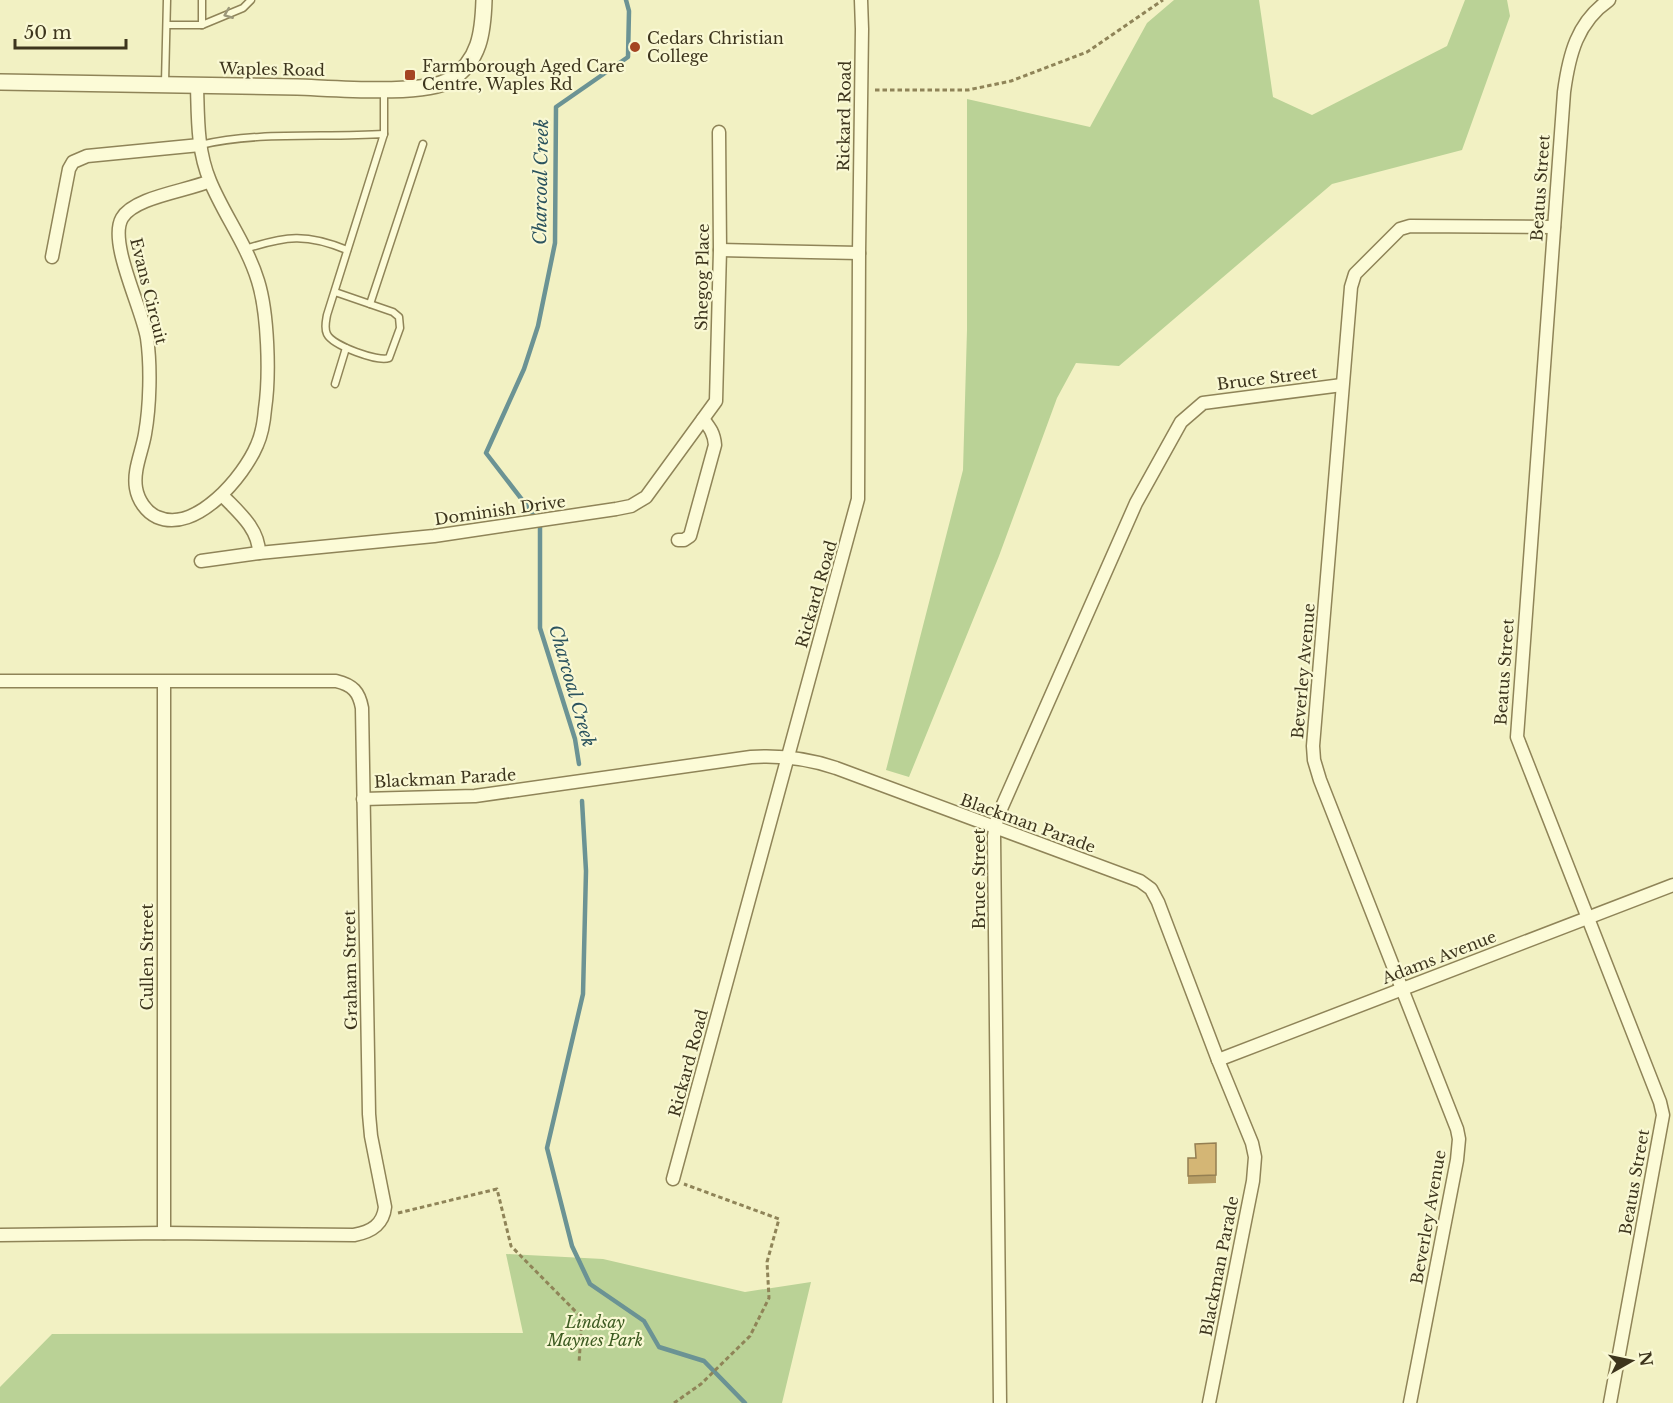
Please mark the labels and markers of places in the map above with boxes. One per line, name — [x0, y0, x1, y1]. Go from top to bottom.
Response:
place label: Cedars Christian College — [647, 28, 784, 66]
marker: Cedars Christian College — [628, 40, 642, 54]
place label: Farmborough Aged Care Centre, Waples Rd — [422, 56, 625, 94]
marker: Farmborough Aged Care Centre, Waples Rd — [403, 68, 417, 82]

